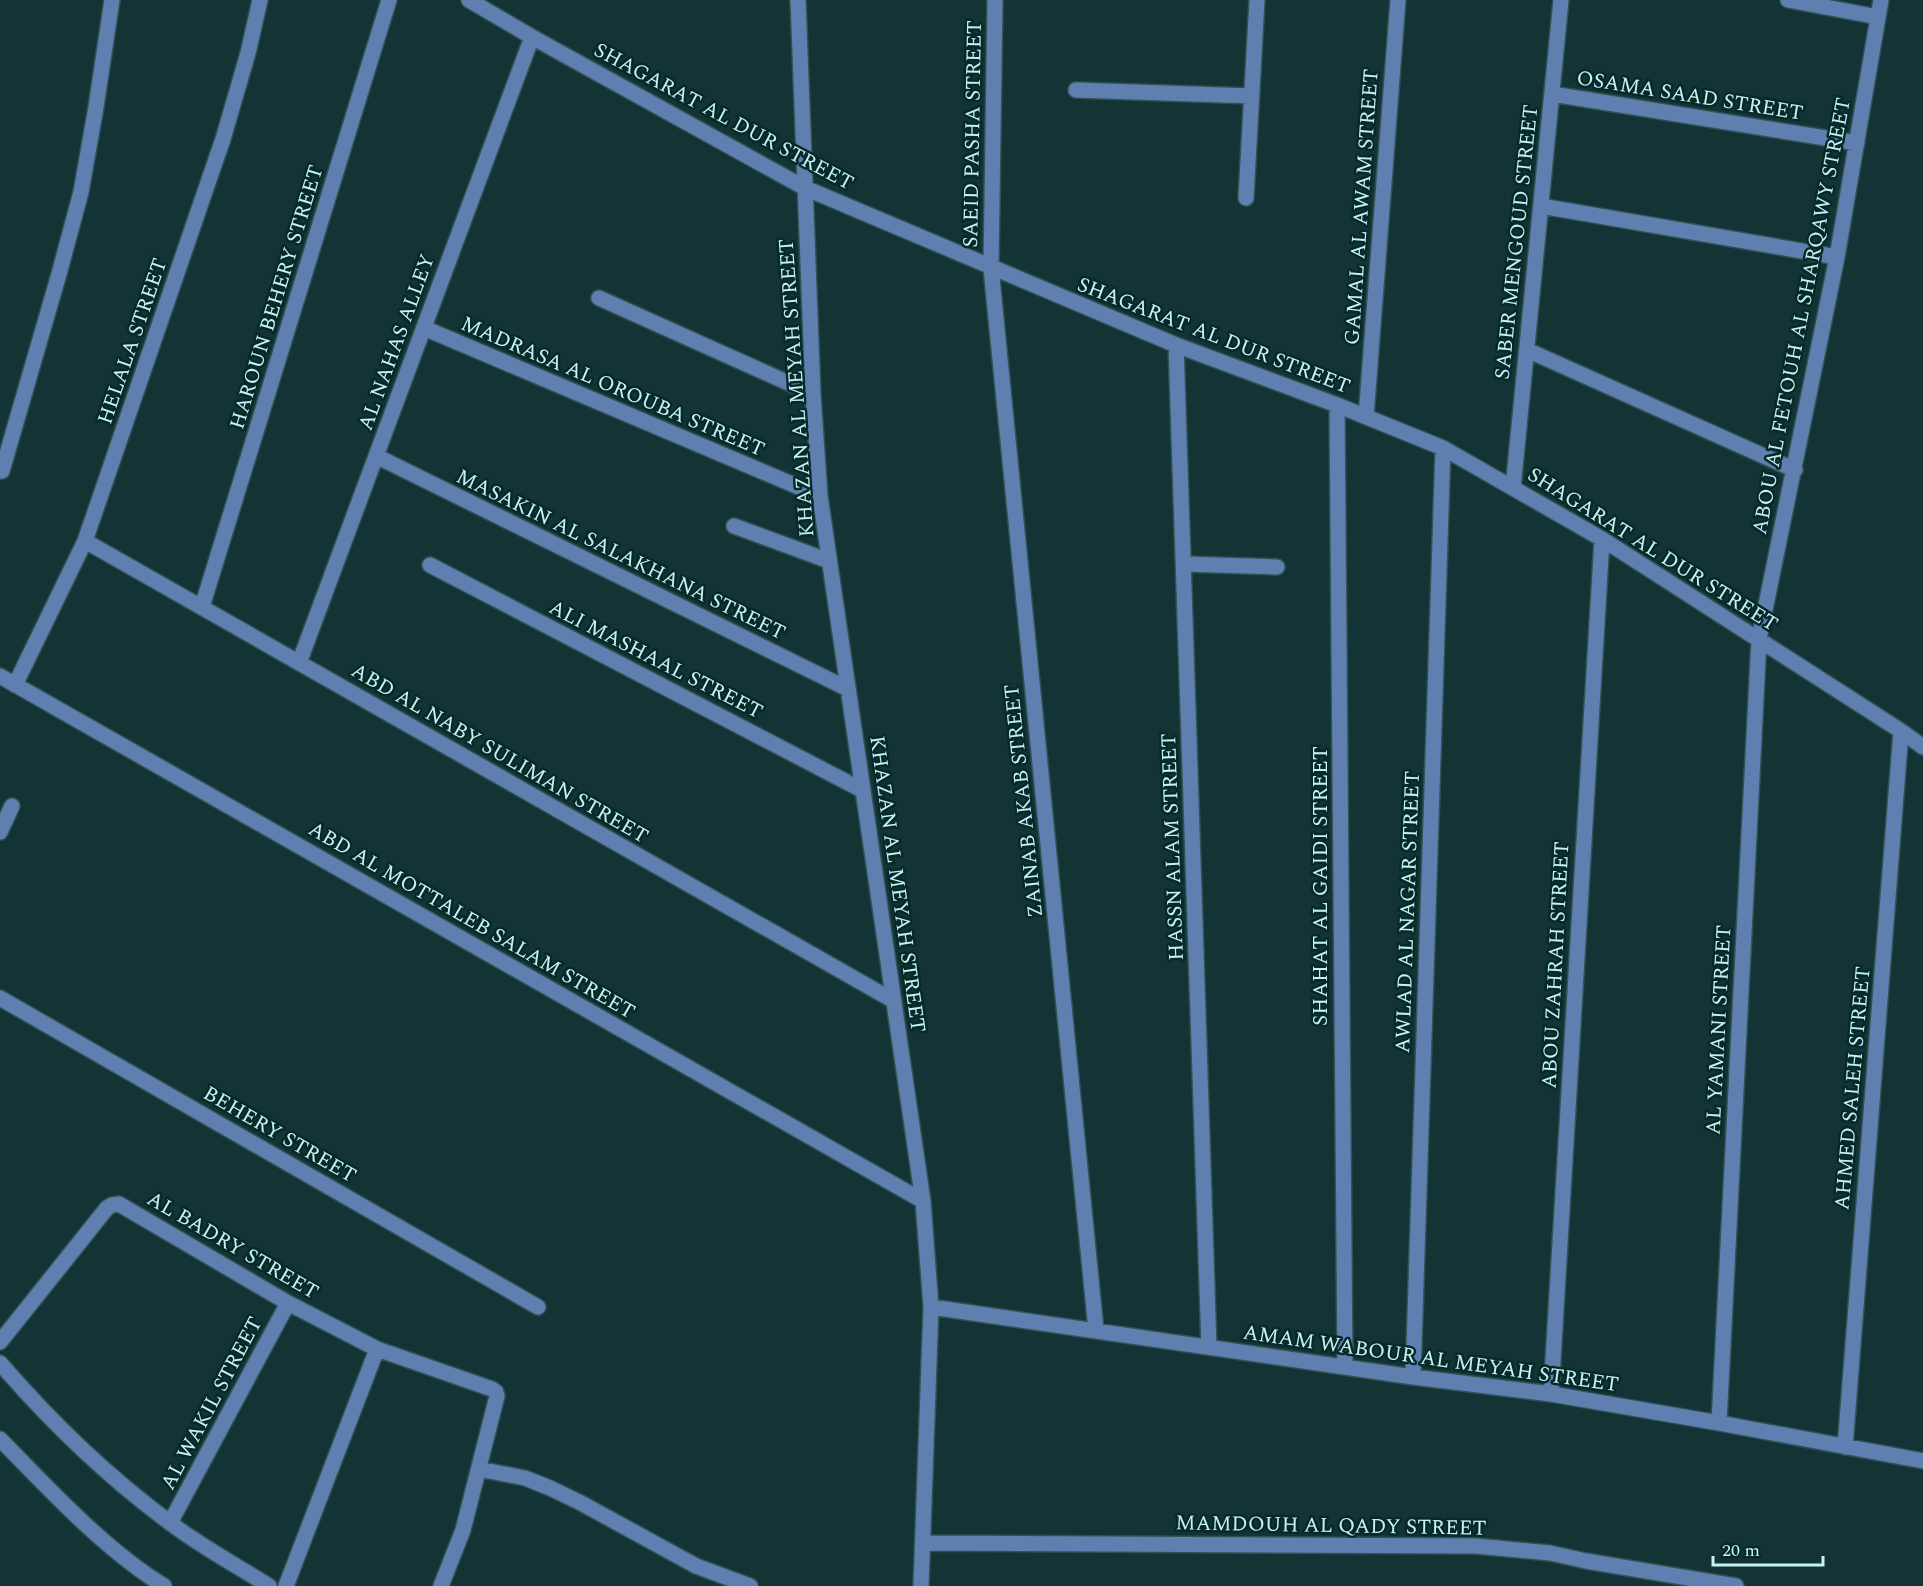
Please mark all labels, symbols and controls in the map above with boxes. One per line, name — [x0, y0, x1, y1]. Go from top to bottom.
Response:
street label: SAEID PASHA STREET — [955, 20, 991, 248]
street label: SHAGARAT AL DUR STREET — [588, 35, 859, 199]
street label: OSAMA SAAD STREET — [1574, 62, 1805, 130]
street label: GAMAL AL AWAM STREET — [1336, 68, 1388, 346]
street label: ABOU AL FETOUH AL SHARQAWY STREET — [1744, 95, 1860, 537]
street label: SABER MENGOUD STREET — [1487, 103, 1547, 381]
street label: HAROUN BEHERY STREET — [221, 161, 332, 433]
street label: KHAZAN AL MEYAH STREET — [771, 238, 823, 538]
street label: AL NAHAS ALLEY — [350, 250, 444, 435]
street label: HELALA STREET — [90, 254, 176, 429]
street label: SHAGARAT AL DUR STREET — [1072, 269, 1355, 403]
street label: MADRASA AL OROUBA STREET — [456, 308, 770, 466]
street label: SHAGARAT AL DUR STREET — [1521, 459, 1784, 640]
street label: MASAKIN AL SALAKHANA STREET — [450, 461, 791, 649]
street label: ALI MASHAAL STREET — [543, 592, 768, 728]
street label: ABD AL NABY SULIMAN STREET — [345, 655, 654, 852]
street label: ZAINAB AKAB STREET — [996, 683, 1052, 919]
street label: HASSN ALAM STREET — [1153, 733, 1193, 961]
street label: KHAZAN AL MEYAH STREET — [860, 734, 934, 1035]
street label: SHAHAT AL GAIDI STREET — [1305, 746, 1337, 1026]
street label: AWLAD AL NAGAR STREET — [1387, 770, 1429, 1054]
street label: ABD AL MOTTALEB SALAM STREET — [302, 814, 641, 1028]
street label: ABOU ZAHRAH STREET — [1534, 841, 1578, 1089]
street label: AL YAMANI STREET — [1698, 924, 1740, 1136]
street label: AHMED SALEH STREET — [1826, 965, 1880, 1211]
street label: BEHERY STREET — [197, 1078, 362, 1192]
street label: AL BADRY STREET — [140, 1184, 325, 1308]
street label: AL WAKIL STREET — [153, 1311, 271, 1496]
street label: AMAM WABOUR AL MEYAH STREET — [1241, 1317, 1621, 1401]
street label: MAMDOUH AL QADY STREET — [1175, 1507, 1487, 1545]
scale bar — [1713, 1529, 1822, 1567]
text: 20 m — [1722, 1537, 1760, 1564]

